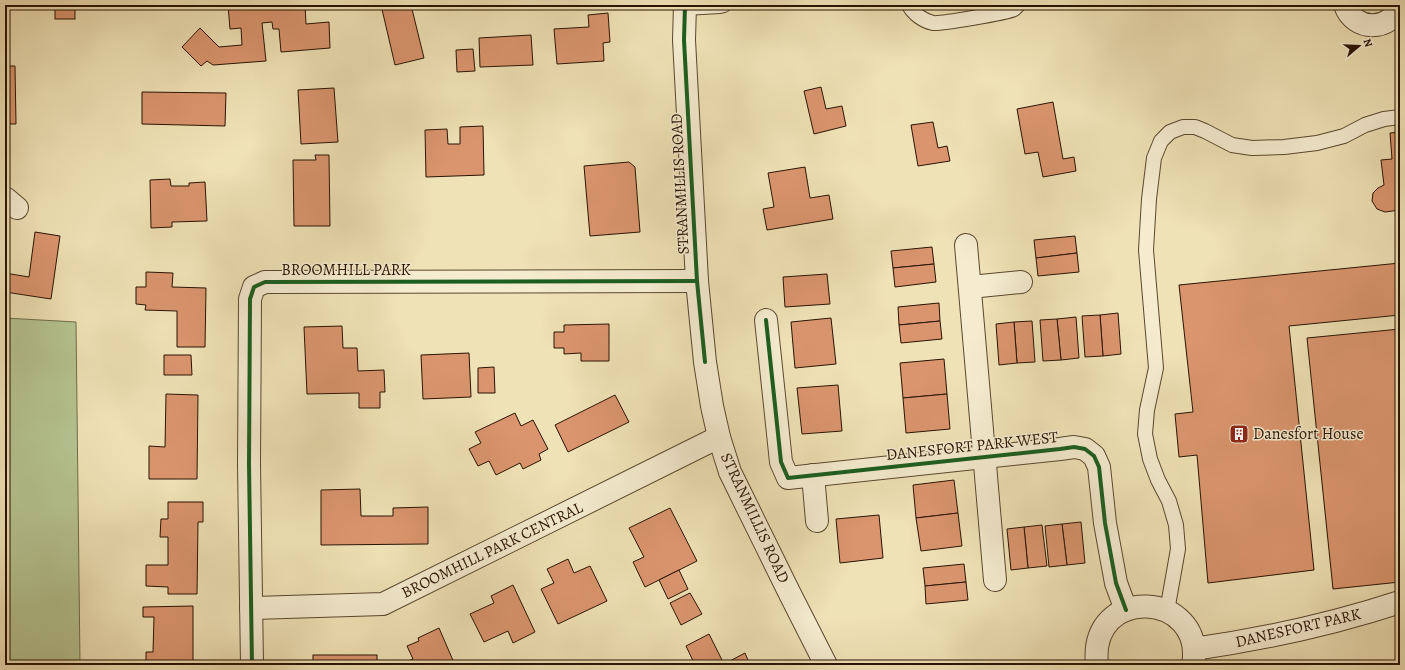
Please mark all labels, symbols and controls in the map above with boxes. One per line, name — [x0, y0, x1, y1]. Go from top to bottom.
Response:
north arrow — [1339, 26, 1379, 66]
text: N — [1360, 37, 1376, 49]
street label: STRANMILLIS ROAD — [665, 113, 695, 255]
street label: BROOMHILL PARK — [281, 259, 411, 281]
building icon: Danesfort House — [1228, 423, 1250, 445]
place label: Danesfort House — [1253, 423, 1364, 445]
street label: DANESFORT PARK WEST — [885, 426, 1059, 466]
street label: STRANMILLIS ROAD — [715, 449, 795, 587]
street label: BROOMHILL PARK CENTRAL — [398, 496, 587, 604]
street label: DANESFORT PARK — [1233, 603, 1363, 653]

